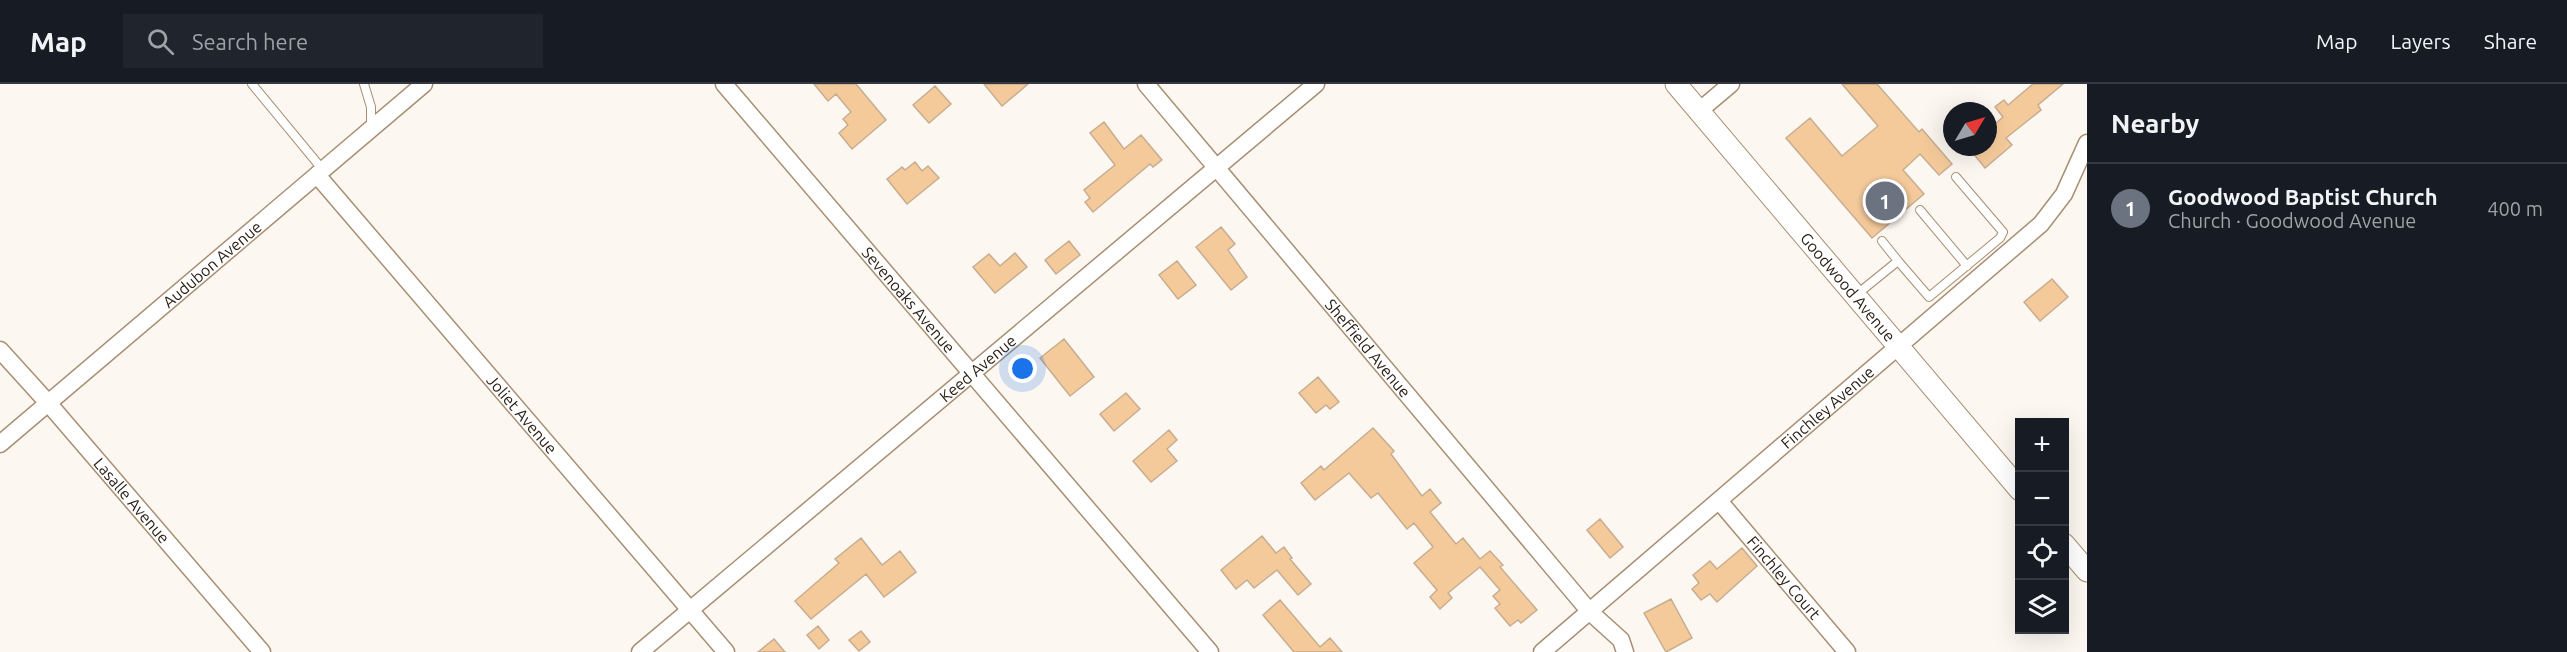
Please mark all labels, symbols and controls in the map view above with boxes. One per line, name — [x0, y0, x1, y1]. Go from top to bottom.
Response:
search box — [123, 14, 543, 68]
icon: search — [144, 25, 177, 58]
text: Map — [30, 26, 87, 57]
text: Search here — [192, 29, 308, 54]
text: Map — [2316, 29, 2357, 53]
text: Layers — [2390, 29, 2451, 53]
text: Share — [2484, 29, 2537, 53]
north arrow — [1943, 102, 1997, 156]
text: Nearby — [2111, 109, 2199, 138]
pin: 1 — [1866, 178, 1904, 224]
text: Goodwood Baptist Church — [2168, 184, 2438, 209]
text: 1 — [2125, 197, 2136, 220]
text: 400 m — [2487, 197, 2543, 220]
text: Church · Goodwood Avenue — [2168, 209, 2416, 232]
street label: Audubon Avenue — [159, 217, 265, 311]
street label: Goodwood Avenue — [1797, 229, 1899, 345]
street label: Sevenoaks Avenue — [858, 243, 959, 356]
street label: Sheffield Avenue — [1322, 295, 1414, 401]
street label: Keed Avenue — [936, 331, 1019, 406]
your location — [1008, 354, 1037, 383]
street label: Finchley Avenue — [1777, 362, 1877, 452]
street label: Joliet Avenue — [483, 371, 561, 457]
map controls — [2015, 418, 2069, 634]
button: + — [2015, 418, 2069, 472]
street label: Lasalle Avenue — [90, 454, 173, 547]
button: − — [2015, 472, 2069, 526]
button: locate — [2015, 526, 2069, 580]
street label: Finchley Court — [1744, 532, 1825, 623]
button: layers — [2015, 580, 2069, 634]

